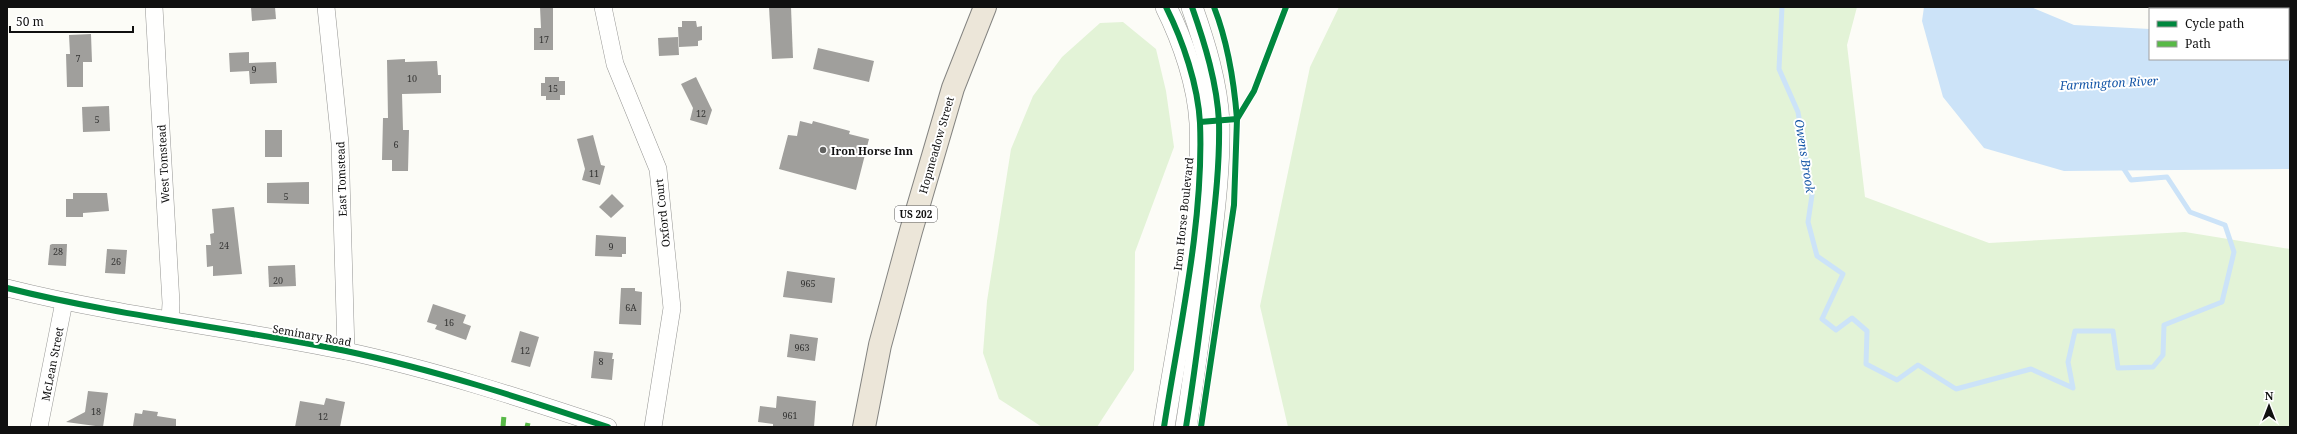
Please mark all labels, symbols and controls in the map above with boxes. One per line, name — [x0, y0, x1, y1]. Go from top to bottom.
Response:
scale bar — [10, 8, 133, 34]
legend — [2149, 8, 2289, 60]
text: 50 m — [16, 13, 44, 30]
text: Cycle path — [2185, 15, 2245, 32]
house number: 17 — [539, 33, 549, 46]
text: Path — [2185, 35, 2211, 52]
house number: 7 — [75, 52, 81, 65]
house number: 9 — [251, 63, 257, 76]
house number: 10 — [407, 72, 417, 85]
water label: Farmington River — [2058, 72, 2159, 94]
house number: 15 — [548, 82, 558, 95]
street label: Hopmeadow Street — [915, 95, 957, 195]
house number: 12 — [696, 107, 706, 120]
house number: 5 — [94, 113, 100, 126]
water label: Owens Brook — [1791, 118, 1819, 195]
street label: West Tomstead — [153, 124, 173, 204]
house number: 6 — [393, 138, 399, 151]
street label: East Tomstead — [332, 141, 350, 217]
place label: Iron Horse Inn — [831, 143, 914, 158]
marker: Iron Horse Inn — [818, 145, 828, 155]
street label: Iron Horse Boulevard — [1170, 156, 1196, 271]
house number: 11 — [589, 167, 599, 180]
street label: Oxford Court — [651, 178, 673, 248]
house number: 5 — [283, 190, 289, 203]
road number: US 202 — [895, 206, 937, 222]
house number: 24 — [219, 239, 229, 252]
house number: 9 — [608, 240, 614, 253]
house number: 28 — [53, 245, 63, 258]
house number: 26 — [111, 255, 121, 268]
house number: 20 — [273, 274, 283, 287]
house number: 965 — [800, 277, 816, 290]
house number: 6A — [625, 301, 637, 314]
house number: 16 — [444, 316, 454, 329]
street label: Seminary Road — [271, 321, 353, 349]
street label: McLean Street — [37, 325, 67, 402]
house number: 963 — [794, 341, 810, 354]
house number: 12 — [520, 344, 530, 357]
house number: 8 — [598, 355, 604, 368]
north arrow — [2249, 386, 2289, 426]
text: N — [2265, 388, 2274, 403]
house number: 18 — [91, 405, 101, 418]
house number: 961 — [782, 409, 798, 422]
house number: 12 — [318, 410, 328, 423]

